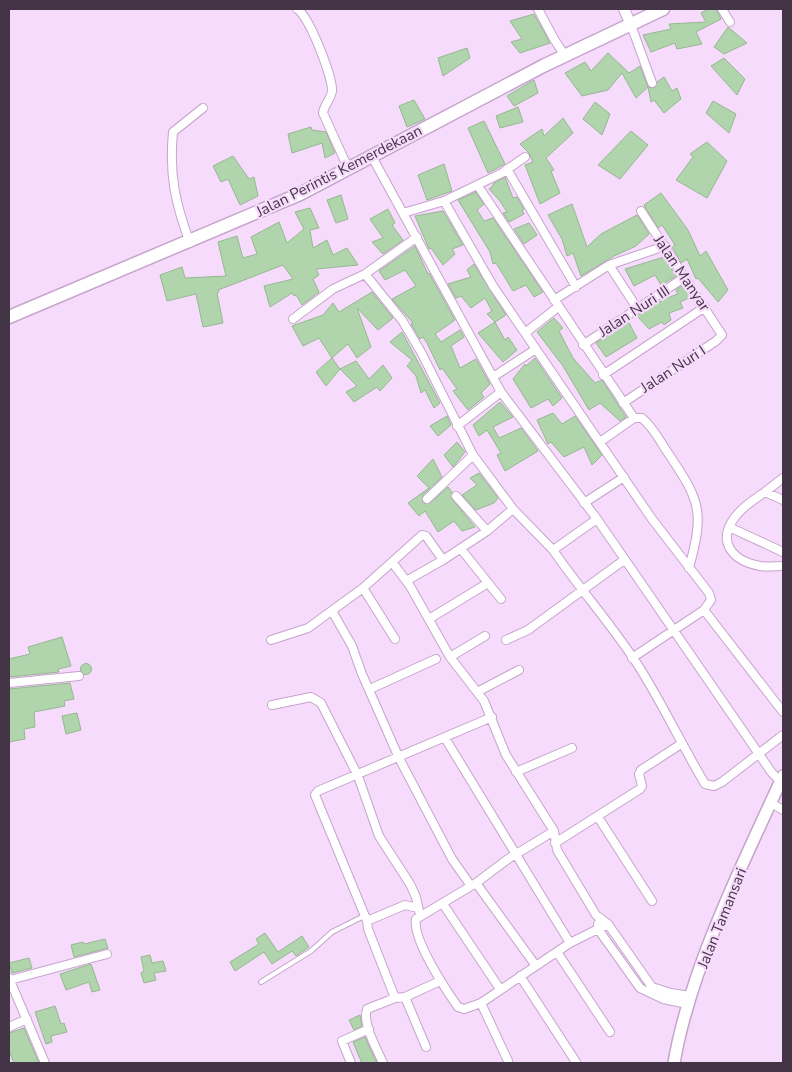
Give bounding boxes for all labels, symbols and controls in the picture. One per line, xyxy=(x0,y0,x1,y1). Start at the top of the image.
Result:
street label: Jalan Perintis Kemerdekaan xyxy=(252,120,425,222)
street label: Jalan Manyar xyxy=(649,230,715,315)
street label: Jalan Nuri III xyxy=(594,280,674,342)
street label: Jalan Nuri I xyxy=(636,341,709,398)
street label: Jalan Tamansari xyxy=(692,865,751,972)

